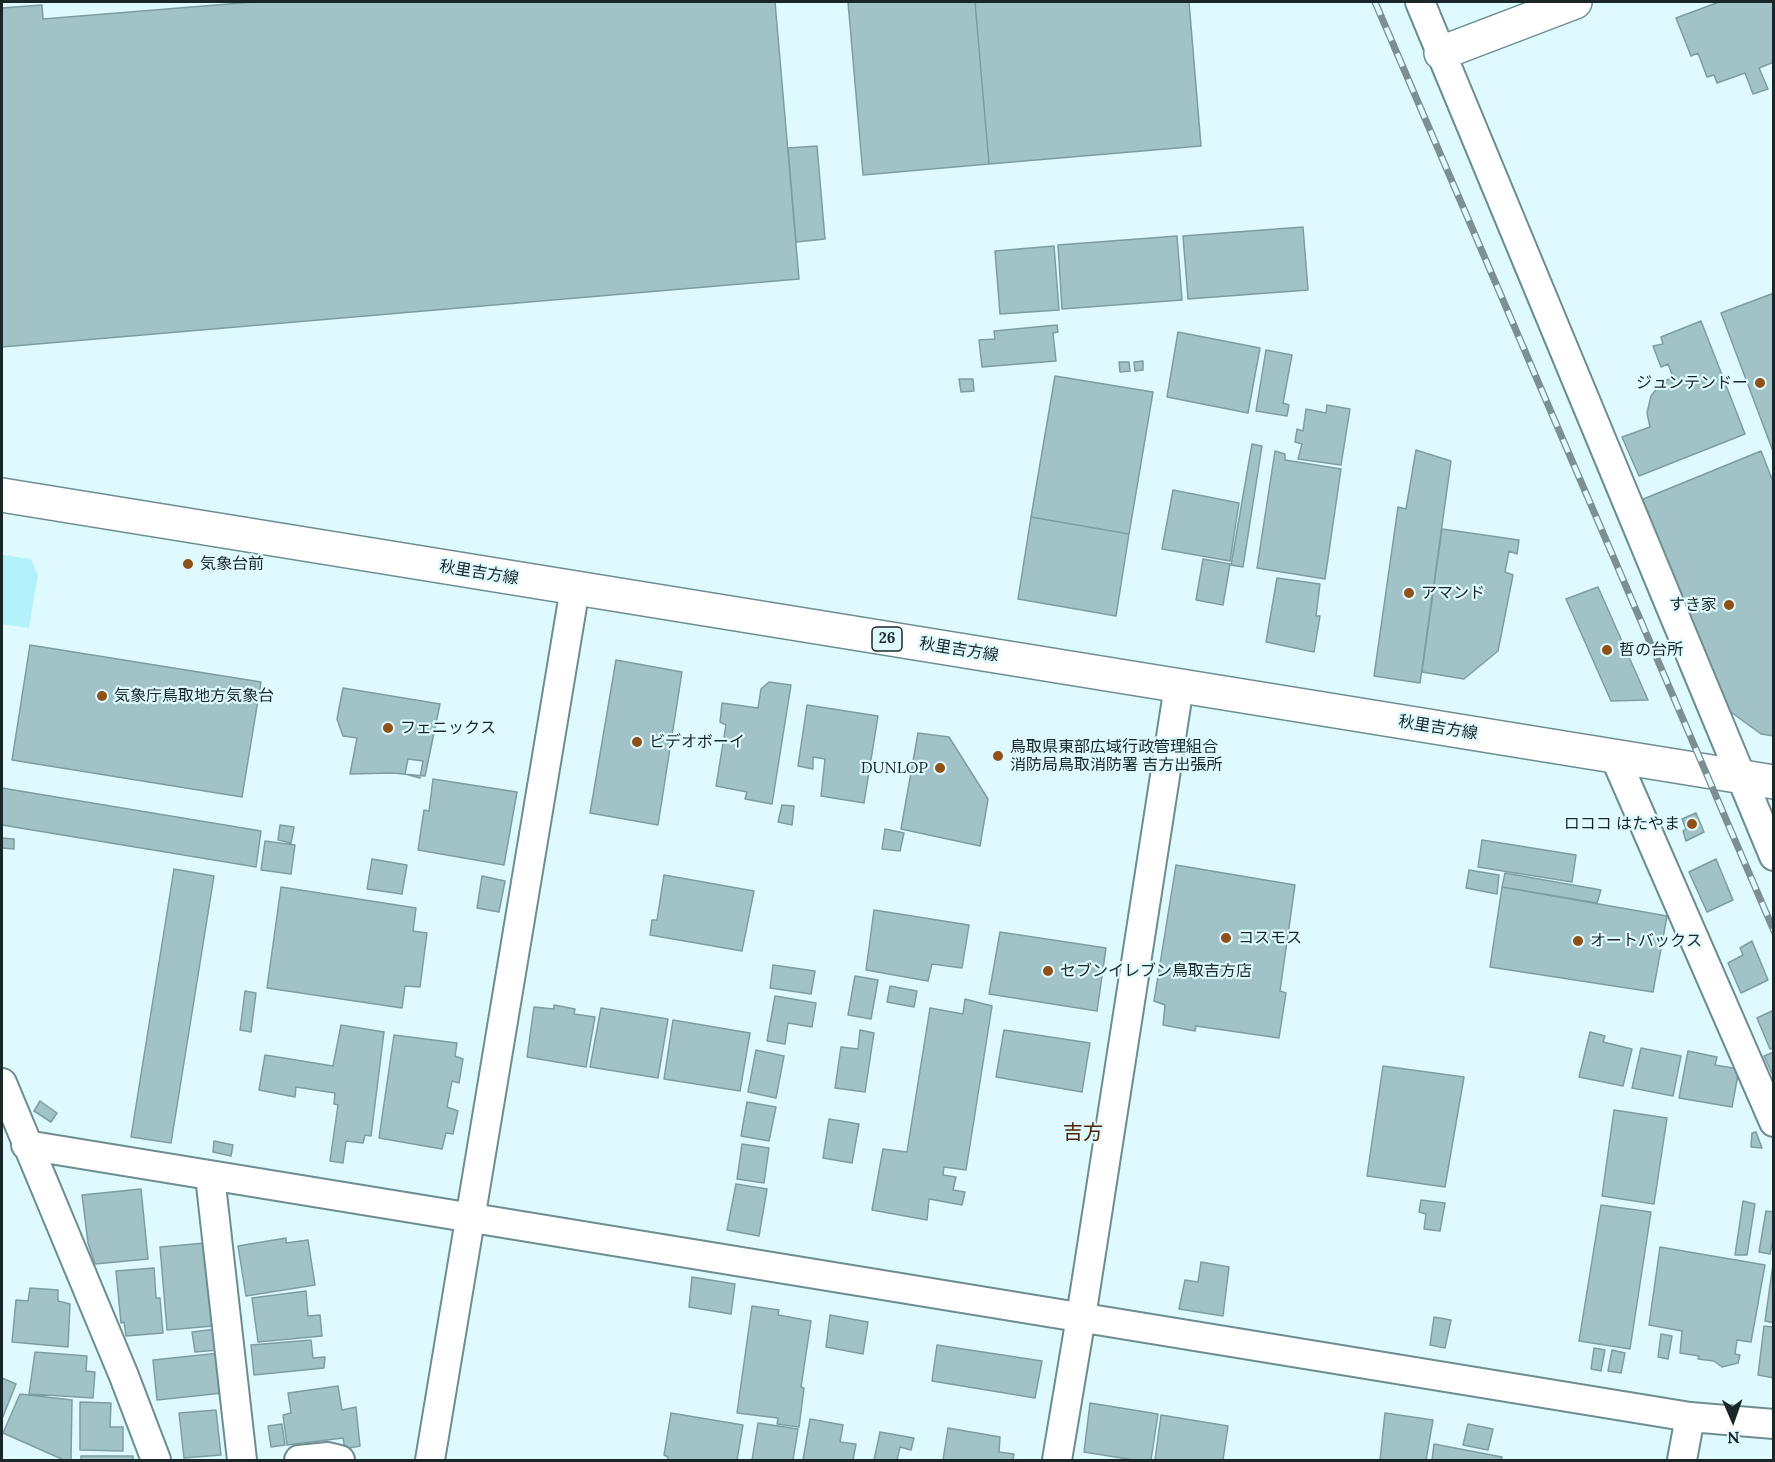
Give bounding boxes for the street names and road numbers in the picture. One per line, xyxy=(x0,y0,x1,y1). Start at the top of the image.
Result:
street label: 秋里吉方線 xyxy=(438,557,520,589)
road number: 26 xyxy=(872,627,902,651)
street label: 秋里吉方線 xyxy=(918,634,1000,666)
street label: 秋里吉方線 xyxy=(1397,712,1479,744)

